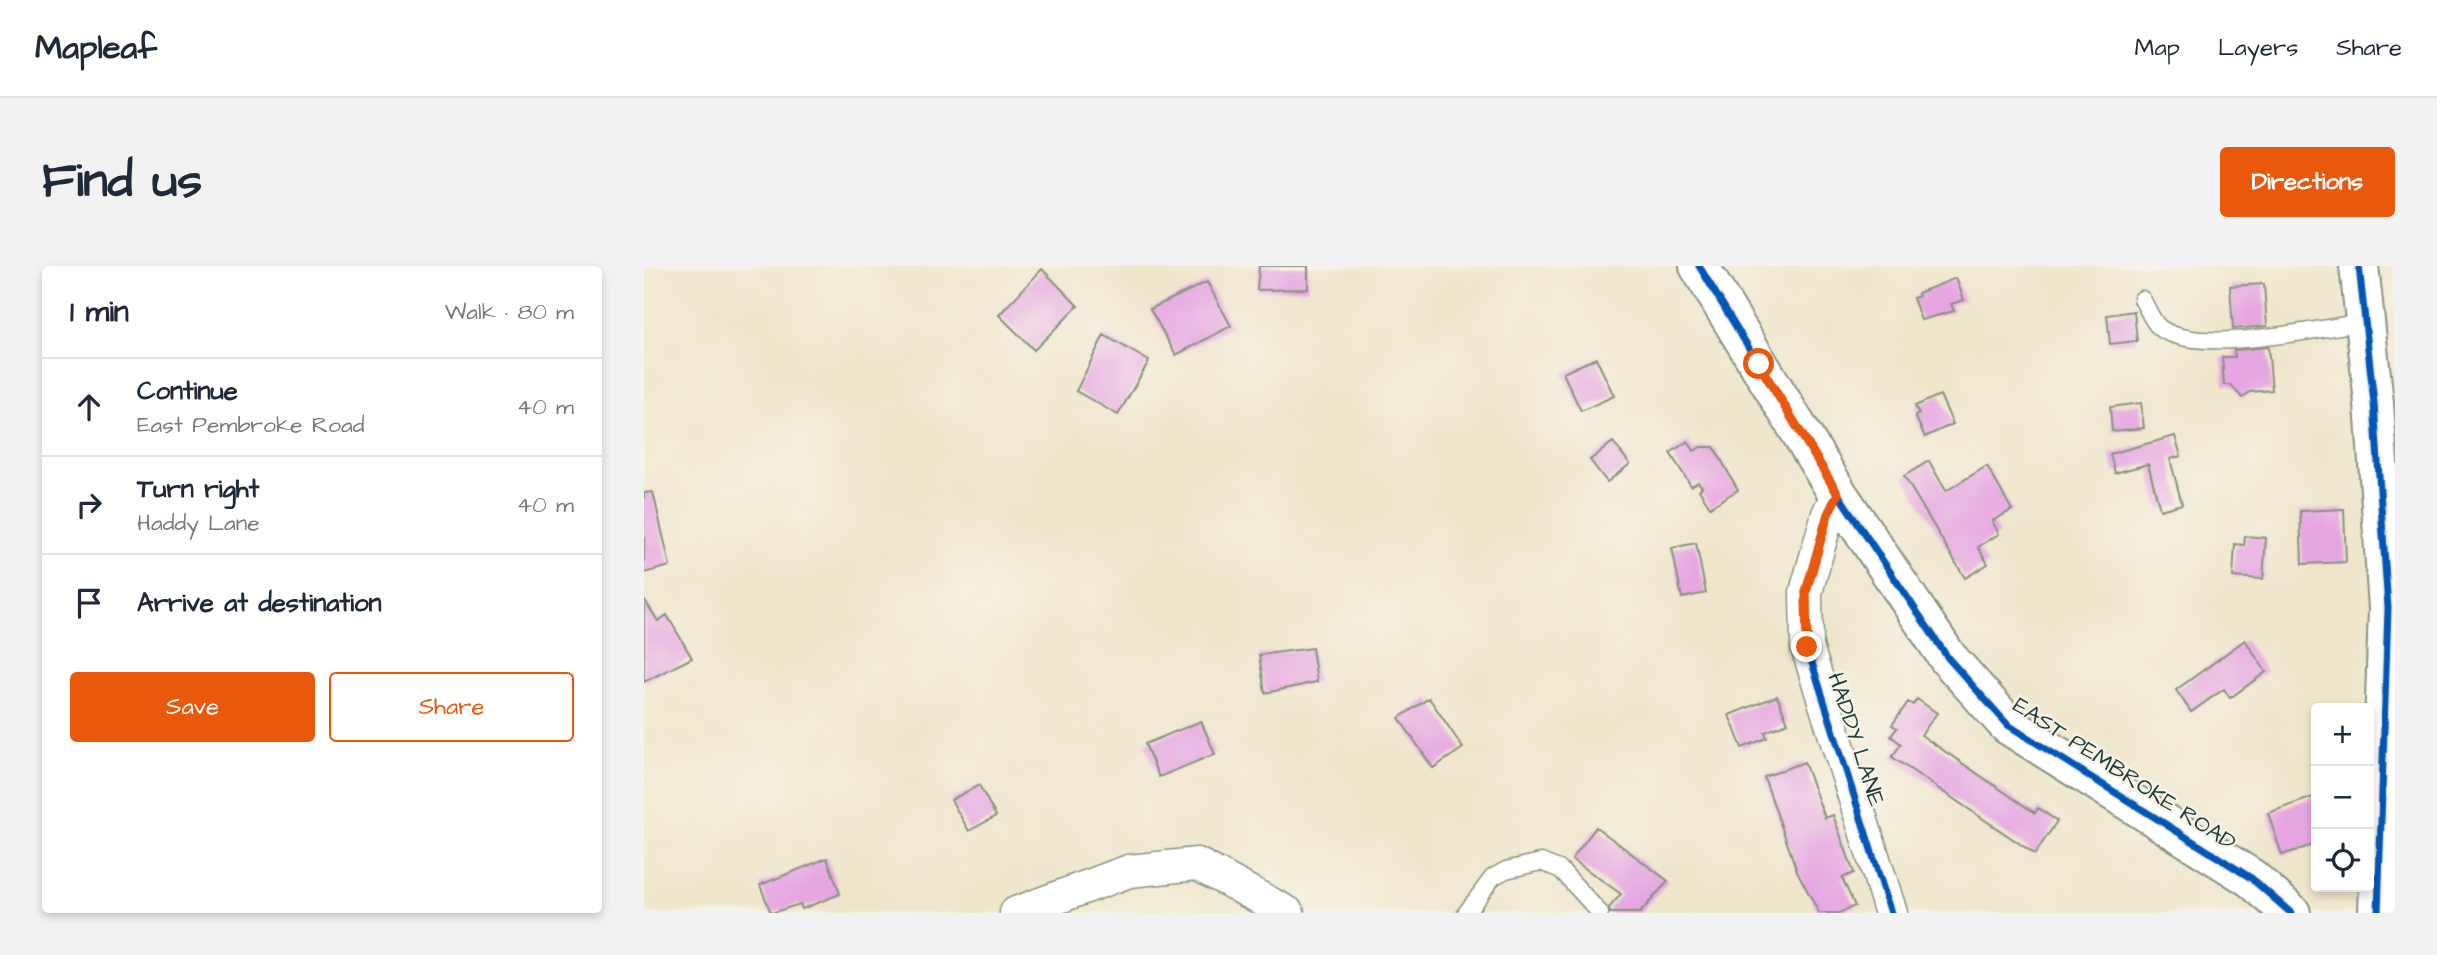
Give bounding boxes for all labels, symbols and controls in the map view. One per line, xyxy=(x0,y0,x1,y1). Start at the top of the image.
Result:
text: Mapleaf xyxy=(35,25,157,71)
text: Map xyxy=(2135,31,2180,65)
text: Layers xyxy=(2218,31,2298,65)
text: Share xyxy=(2336,31,2402,65)
button: Directions xyxy=(2220,147,2395,217)
text: Find us xyxy=(42,148,202,216)
text: 1 min xyxy=(70,291,129,333)
text: Walk · 80 m xyxy=(445,296,574,328)
route start xyxy=(1743,348,1774,379)
text: Continue xyxy=(137,373,238,409)
icon: ahead xyxy=(70,388,108,426)
text: 40 m xyxy=(517,391,574,423)
text: East Pembroke Road xyxy=(137,409,365,441)
text: Turn right xyxy=(137,471,259,507)
icon: right xyxy=(70,486,108,524)
text: 40 m xyxy=(517,489,574,521)
text: Haddy Lane xyxy=(137,507,260,539)
icon: arrive xyxy=(70,584,108,622)
text: Arrive at destination xyxy=(137,585,382,621)
route end xyxy=(1791,631,1822,662)
street label: HADDY LANE xyxy=(1819,668,1893,811)
button: Save xyxy=(70,672,315,742)
button: Share xyxy=(329,672,574,742)
street label: EAST PEMBROKE ROAD xyxy=(2007,690,2242,858)
map controls xyxy=(2311,703,2374,892)
button: + xyxy=(2311,703,2374,766)
button: − xyxy=(2311,766,2374,829)
button: locate xyxy=(2311,829,2374,892)

